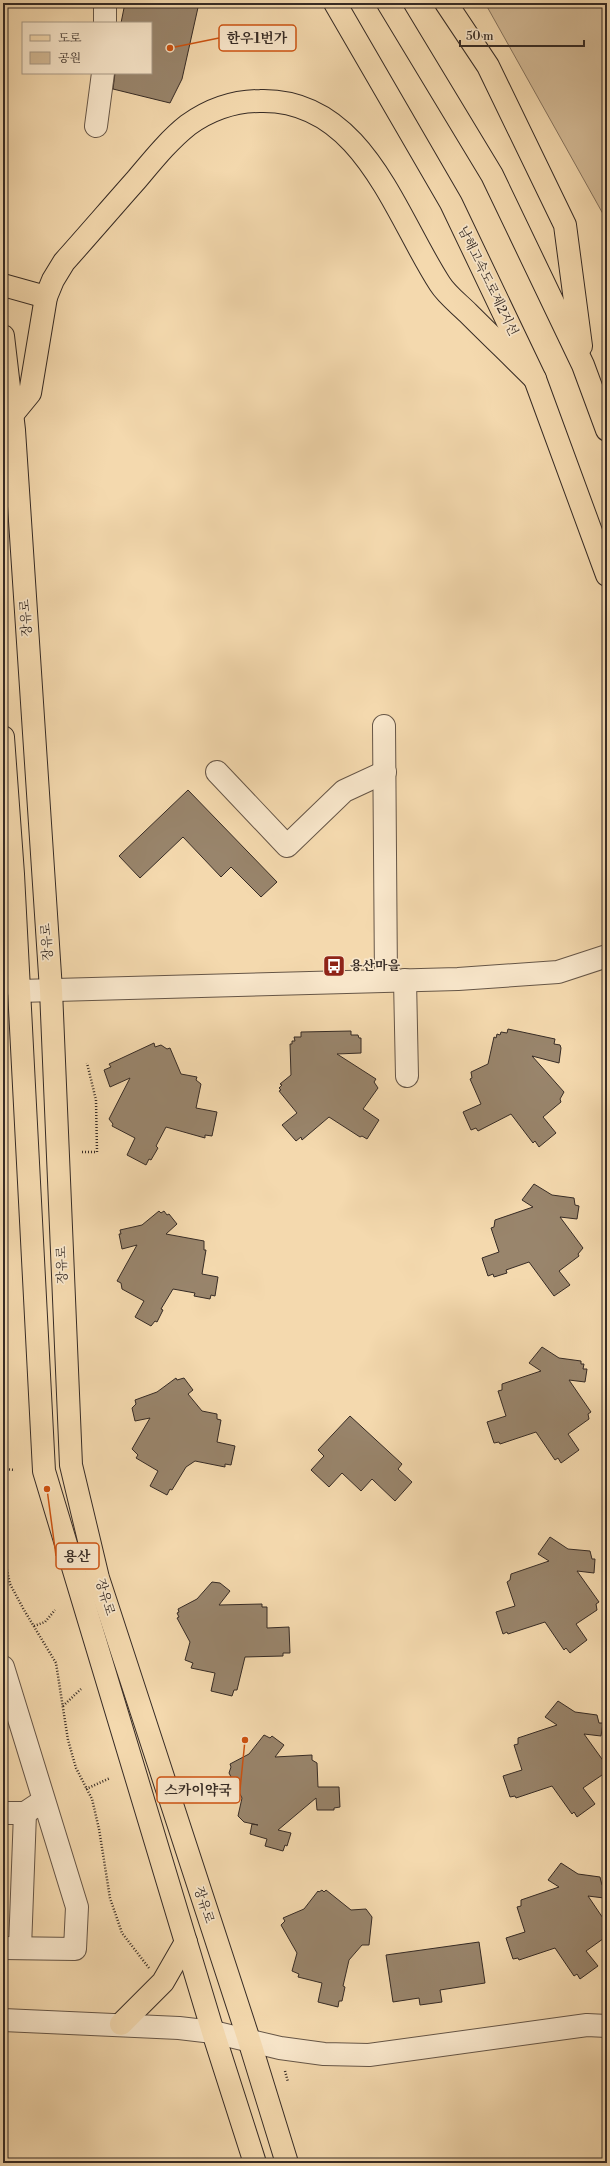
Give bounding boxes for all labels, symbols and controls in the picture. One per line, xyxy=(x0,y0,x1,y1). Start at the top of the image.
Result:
legend xyxy=(22,22,152,74)
scale bar xyxy=(460,22,584,48)
callout: 한우1번가 xyxy=(219,25,296,51)
text: 50 m xyxy=(466,29,494,44)
text: 한우1번가 xyxy=(227,30,288,48)
text: 도로 xyxy=(58,31,82,46)
text: 공원 xyxy=(58,51,81,66)
street label: 남해고속도로제2지선 xyxy=(454,223,522,339)
street label: 장유로 xyxy=(17,598,35,637)
street label: 장유로 xyxy=(38,922,56,961)
bus stop icon: 용산마을 xyxy=(321,953,347,979)
place label: 용산마을 xyxy=(350,958,401,974)
street label: 장유로 xyxy=(53,1245,71,1284)
callout: 용산 xyxy=(56,1543,99,1569)
text: 용산 xyxy=(63,1548,91,1566)
street label: 장유로 xyxy=(92,1577,118,1618)
callout: 스카이약국 xyxy=(157,1777,240,1803)
text: 스카이약국 xyxy=(164,1782,232,1800)
street label: 장유로 xyxy=(191,1885,218,1926)

